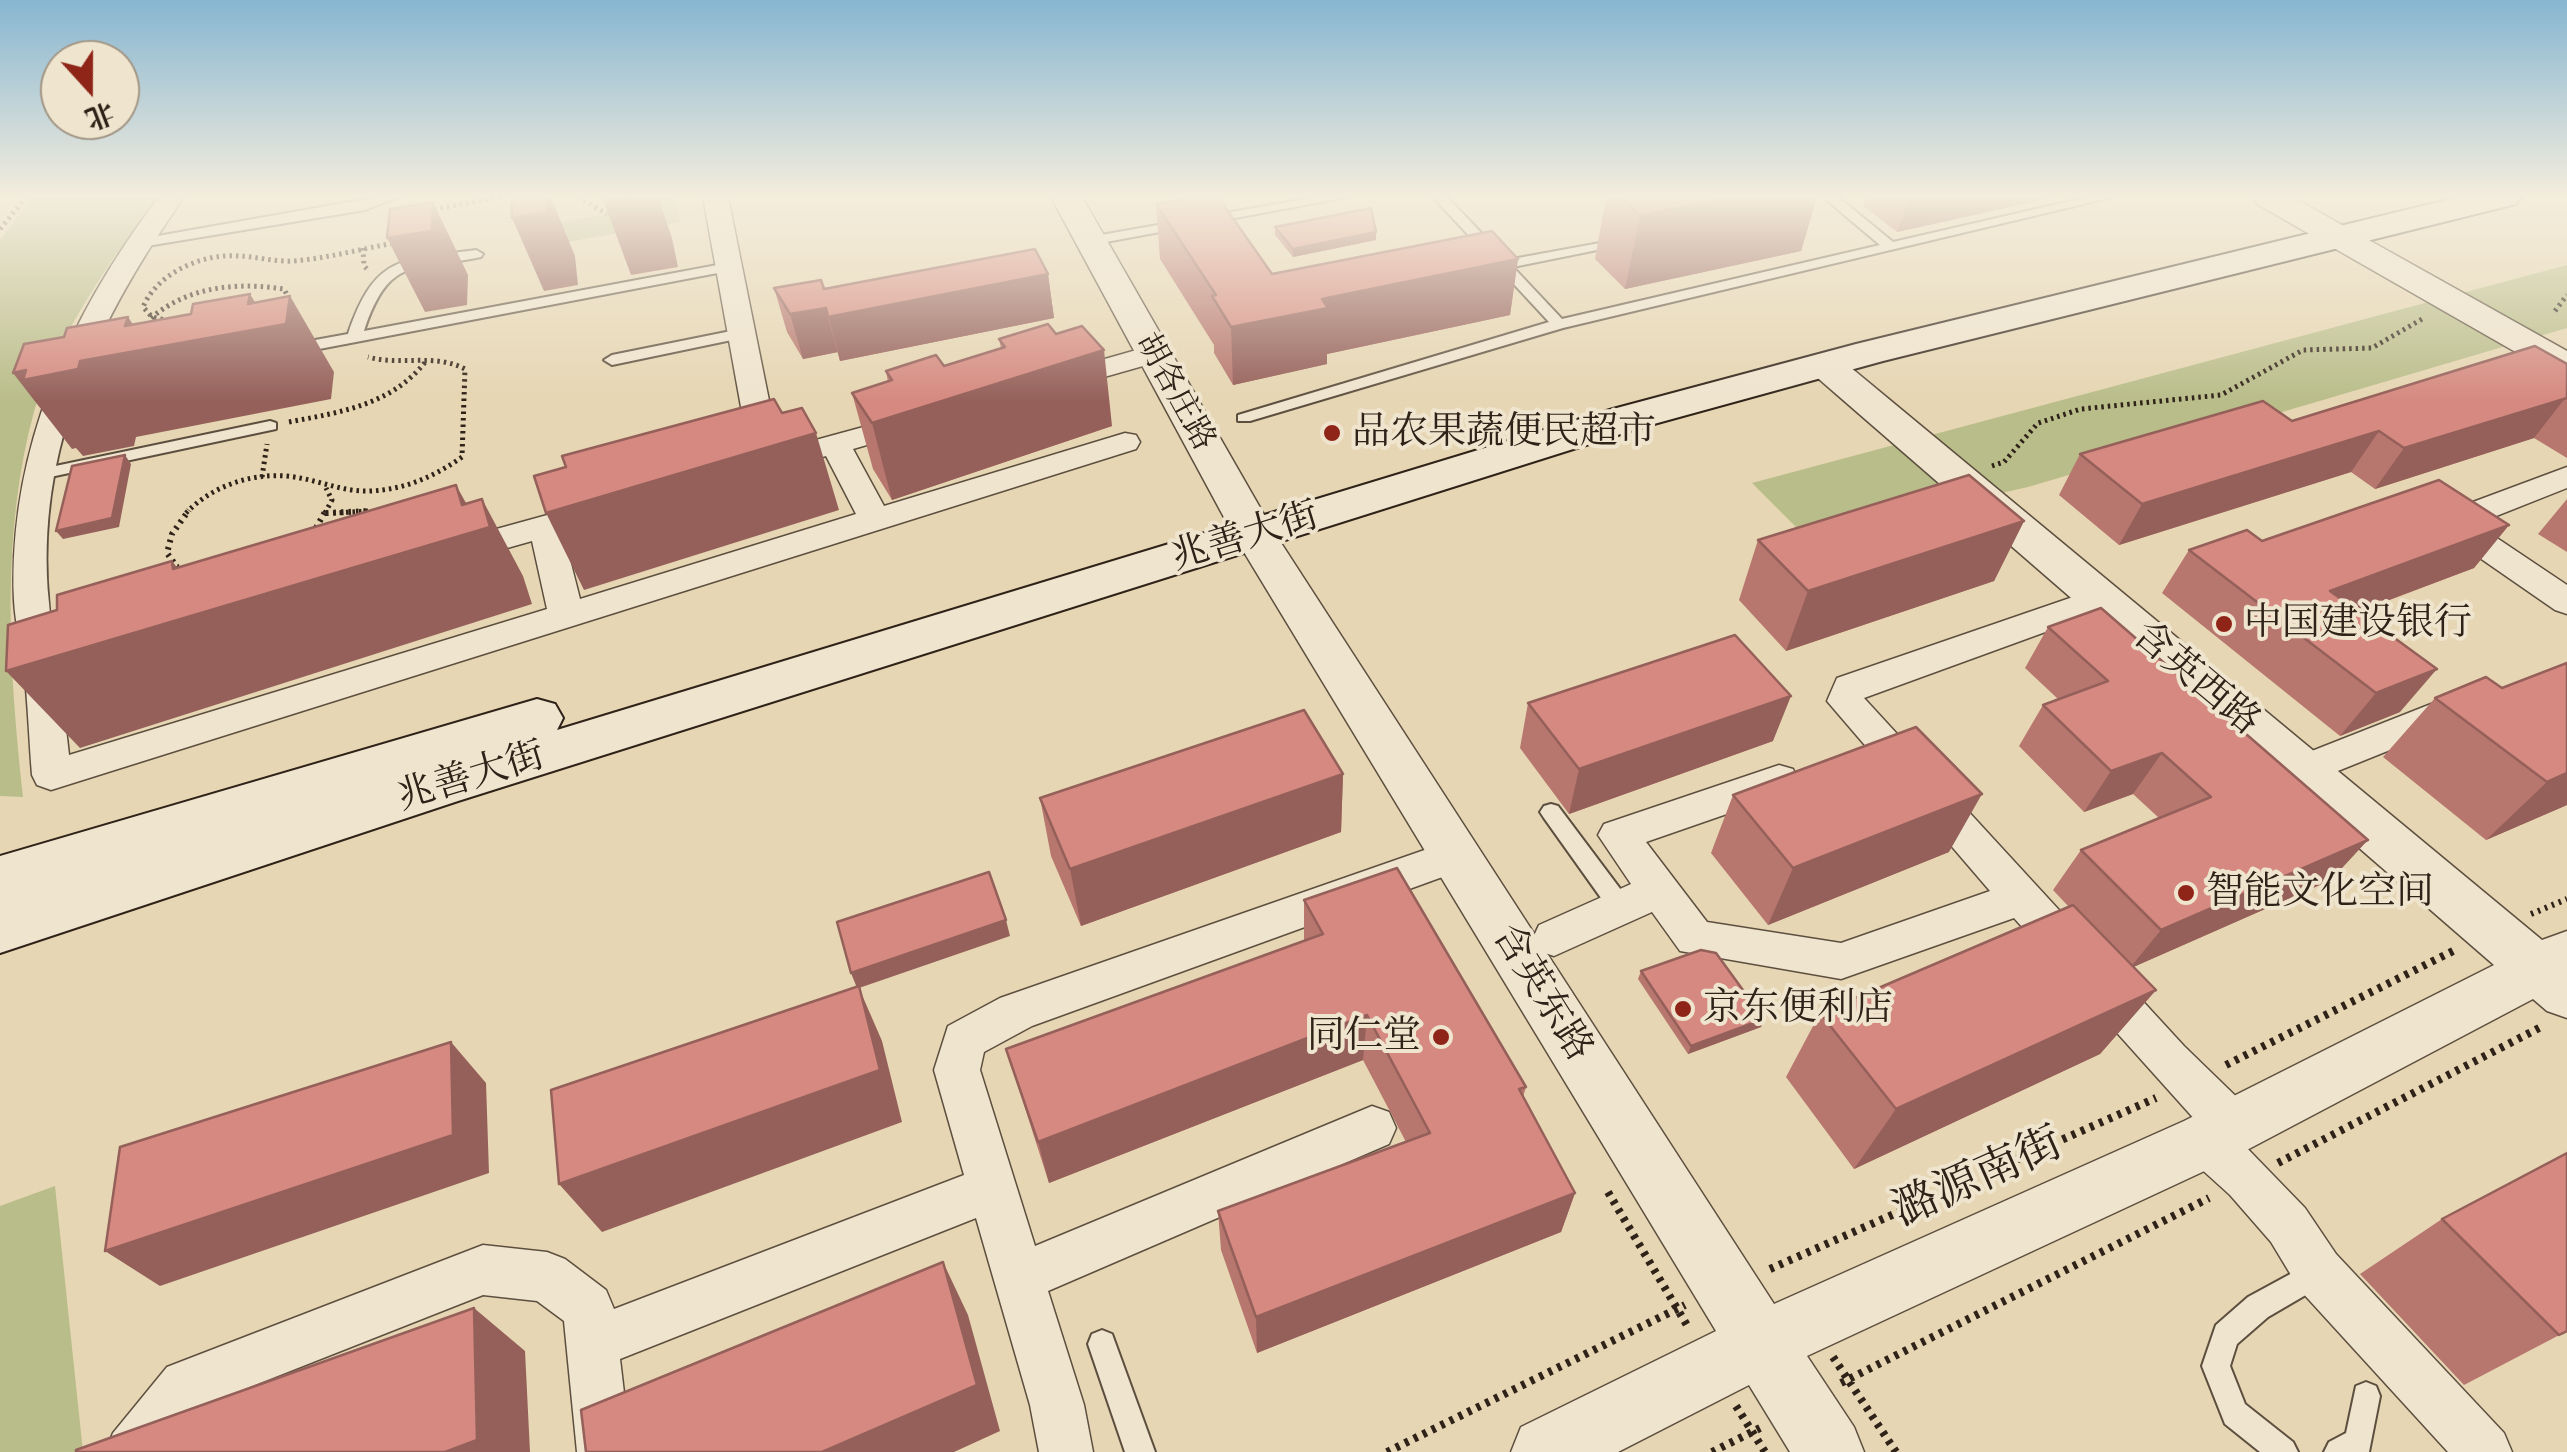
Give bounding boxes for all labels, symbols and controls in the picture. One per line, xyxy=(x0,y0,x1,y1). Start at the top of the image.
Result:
north arrow xyxy=(40,40,140,140)
text: 北 xyxy=(81,94,120,138)
street label: 胡各庄路 xyxy=(1127,327,1223,457)
place label: 品农果蔬便民超市 xyxy=(1352,410,1656,456)
marker: 品农果蔬便民超市 xyxy=(1321,422,1343,444)
street label: 兆善大街 xyxy=(1166,493,1324,581)
place label: 中国建设银行 xyxy=(2244,601,2472,647)
street label: 含英西路 xyxy=(2123,613,2269,745)
marker: 中国建设银行 xyxy=(2213,613,2235,635)
street label: 兆善大街 xyxy=(392,733,550,821)
place label: 智能文化空间 xyxy=(2206,870,2434,916)
marker: 智能文化空间 xyxy=(2175,882,2197,904)
street label: 含英东路 xyxy=(1482,916,1602,1070)
place label: 京东便利店 xyxy=(1703,986,1893,1032)
marker: 京东便利店 xyxy=(1672,998,1694,1020)
place label: 同仁堂 xyxy=(1307,1014,1421,1060)
marker: 同仁堂 xyxy=(1430,1026,1452,1048)
street label: 潞源南街 xyxy=(1885,1117,2071,1239)

